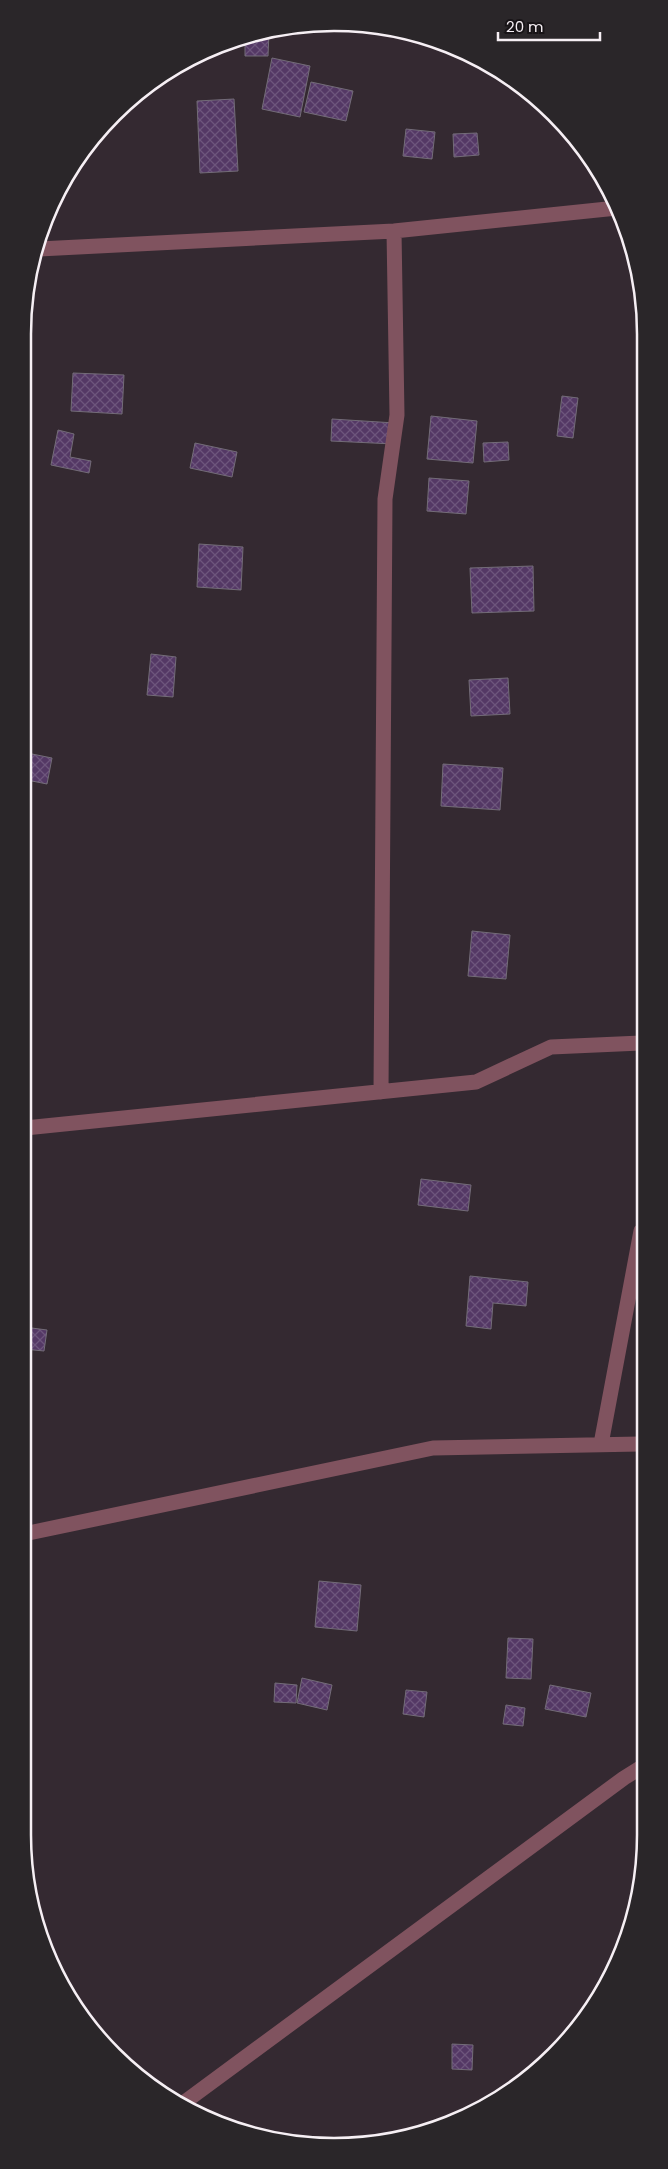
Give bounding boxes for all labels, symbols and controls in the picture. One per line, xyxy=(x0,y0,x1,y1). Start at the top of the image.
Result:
scale bar xyxy=(498,10,600,42)
text: 20 m xyxy=(506,16,544,37)

